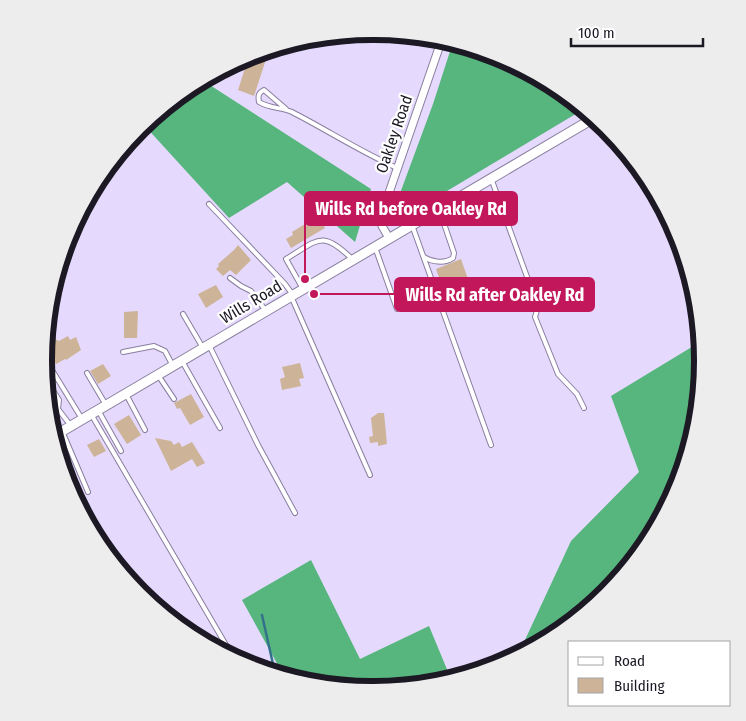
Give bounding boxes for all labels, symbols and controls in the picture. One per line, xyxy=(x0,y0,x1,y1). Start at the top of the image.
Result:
scale bar xyxy=(571,15,704,47)
text: 100 m xyxy=(578,24,615,42)
street label: Oakley Road xyxy=(372,93,416,175)
callout: Wills Rd before Oakley Rd xyxy=(305,192,517,225)
text: Wills Rd before Oakley Rd xyxy=(315,198,507,220)
street label: Wills Road xyxy=(217,276,285,328)
callout: Wills Rd after Oakley Rd xyxy=(395,278,594,311)
text: Wills Rd after Oakley Rd xyxy=(406,284,584,306)
legend xyxy=(568,641,731,706)
text: Road xyxy=(614,652,645,670)
text: Building xyxy=(614,677,665,695)

